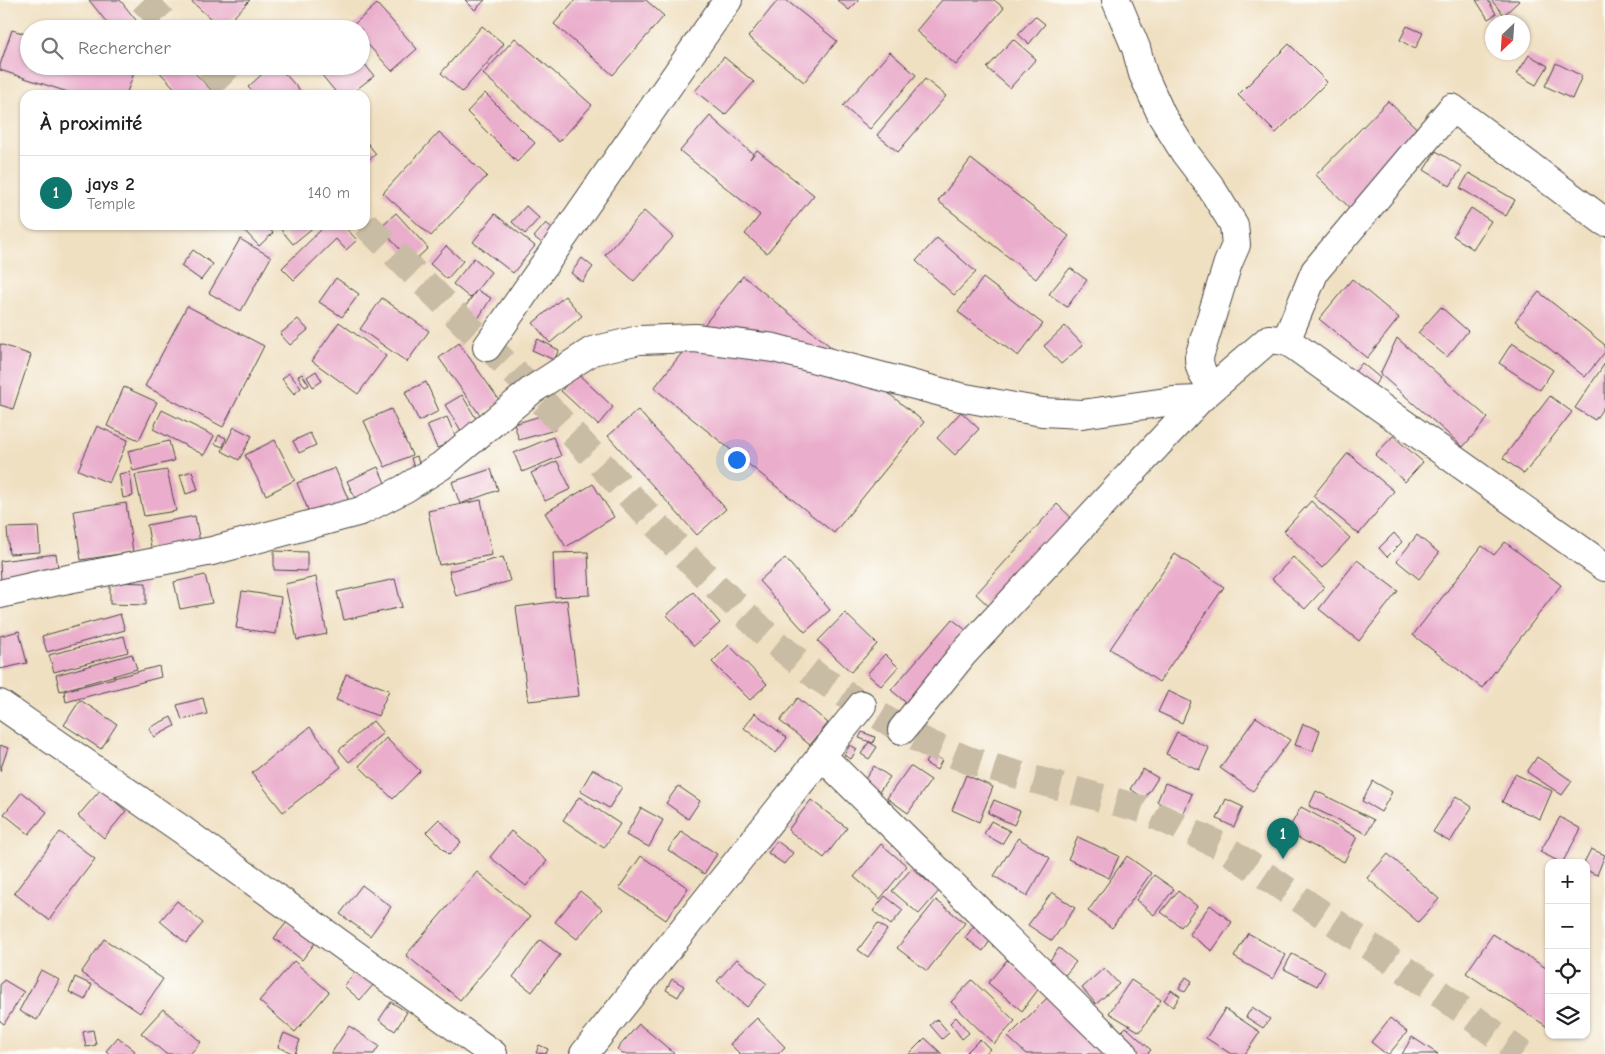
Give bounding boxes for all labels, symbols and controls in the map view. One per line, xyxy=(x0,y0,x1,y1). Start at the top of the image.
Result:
north arrow xyxy=(1485,15,1530,60)
search box xyxy=(20,20,370,75)
icon: search xyxy=(38,34,66,62)
text: Rechercher xyxy=(78,37,171,59)
text: À proximité xyxy=(40,111,142,135)
text: jays 2 xyxy=(87,173,135,195)
text: 1 xyxy=(53,184,59,202)
text: 140 m xyxy=(308,184,350,202)
text: Temple xyxy=(87,195,135,213)
your location xyxy=(724,447,750,473)
pin: 1 xyxy=(1267,818,1299,859)
map controls xyxy=(1545,859,1590,1039)
button: + xyxy=(1545,859,1590,904)
button: − xyxy=(1545,904,1590,949)
button: locate xyxy=(1545,949,1590,994)
button: layers xyxy=(1545,994,1590,1039)

